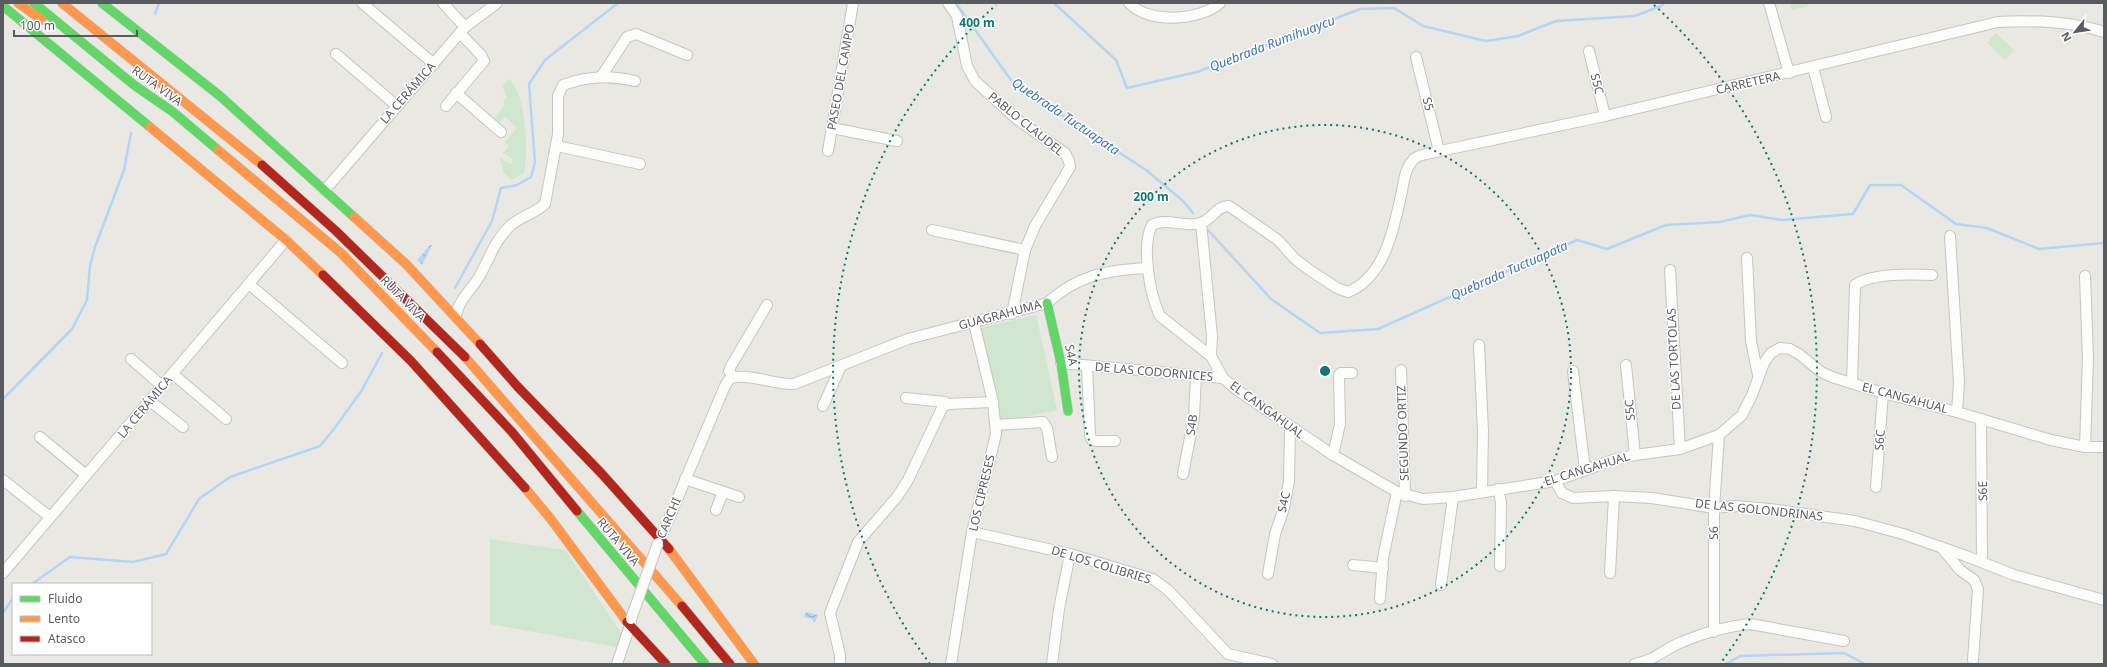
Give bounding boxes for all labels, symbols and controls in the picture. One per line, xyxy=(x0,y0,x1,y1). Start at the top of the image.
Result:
water label: Quebrada Rumihuaycu xyxy=(1207,11,1338,75)
scale bar xyxy=(14,12,137,38)
north arrow xyxy=(2055,12,2095,52)
text: 400 m xyxy=(959,14,995,31)
text: 100 m xyxy=(20,17,55,34)
street label: PASEO DEL CAMPO xyxy=(823,22,858,131)
text: N xyxy=(2057,30,2075,45)
street label: LA CERÁMICA xyxy=(376,58,439,127)
street label: RUTA VIVA xyxy=(129,62,186,110)
street label: CARRETERA xyxy=(1714,67,1782,98)
street label: S5C xyxy=(1587,72,1608,97)
water label: Quebrada Tuctuapata xyxy=(1008,73,1124,159)
street label: PABLO CLAUDEL xyxy=(985,88,1068,159)
street label: S5 xyxy=(1419,95,1438,113)
text: 200 m xyxy=(1133,188,1169,205)
water label: Quebrada Tuctuapata xyxy=(1448,236,1571,304)
street label: RUTA VIVA xyxy=(377,272,430,326)
street label: GUAGRAHUMA xyxy=(957,295,1043,334)
street label: DE LAS TORTOLAS xyxy=(1662,307,1685,410)
street label: S4A xyxy=(1061,343,1082,367)
street label: DE LAS CODORNICES xyxy=(1094,358,1214,385)
centre of rings xyxy=(1318,364,1332,378)
street label: LA CERÁMICA xyxy=(113,372,176,442)
street label: EL CANGAHUAL xyxy=(1227,377,1308,442)
street label: EL CANGAHUAL xyxy=(1860,378,1950,417)
street label: SEGUNDO ORTIZ xyxy=(1392,385,1413,481)
street label: S5C xyxy=(1620,398,1639,421)
street label: S4B xyxy=(1182,413,1201,437)
street label: S6C xyxy=(1870,428,1889,451)
street label: EL CANGAHUAL xyxy=(1542,447,1632,490)
street label: LOS CIPRESES xyxy=(964,453,999,533)
street label: S6E xyxy=(1974,481,1991,501)
street label: S4C xyxy=(1273,489,1294,514)
street label: DE LAS GOLONDRINAS xyxy=(1694,494,1824,525)
street label: CARCHI xyxy=(652,495,685,541)
street label: RUTA VIVA xyxy=(593,514,644,570)
street label: S6 xyxy=(1705,526,1722,540)
street label: DE LOS COLIBRIES xyxy=(1049,541,1153,588)
legend xyxy=(12,583,152,655)
text: Fluido xyxy=(48,590,82,607)
text: Lento xyxy=(48,610,80,627)
text: Atasco xyxy=(48,630,86,647)

